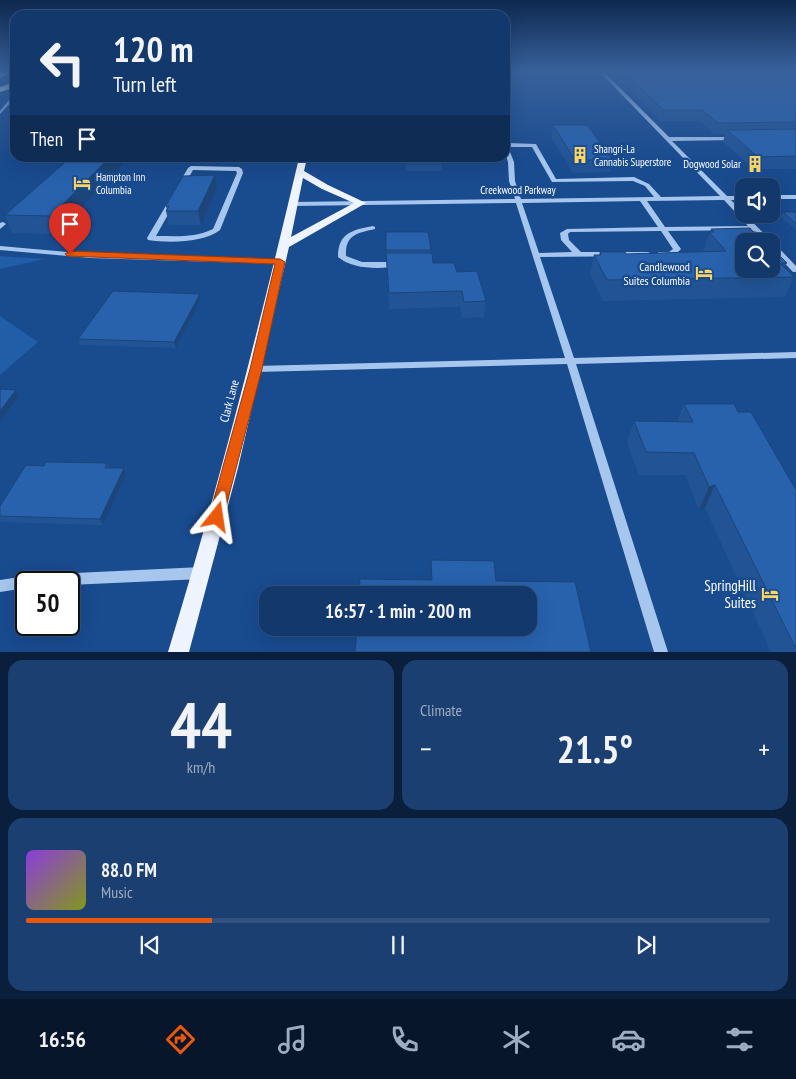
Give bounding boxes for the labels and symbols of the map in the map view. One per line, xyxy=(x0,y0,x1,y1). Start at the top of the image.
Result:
place label: Shangri-La Cannabis Superstore xyxy=(594,142,672,169)
building icon: Shangri-La Cannabis Superstore xyxy=(570,145,590,165)
building icon: Dogwood Solar xyxy=(745,154,765,174)
place label: Dogwood Solar xyxy=(683,157,741,171)
place label: Hampton Inn Columbia xyxy=(96,170,145,197)
hotel icon: Hampton Inn Columbia xyxy=(72,173,92,193)
street label: Creekwood Parkway xyxy=(480,183,557,197)
pin xyxy=(49,203,91,254)
place label: Candlewood Suites Columbia xyxy=(624,259,690,288)
hotel icon: Candlewood Suites Columbia xyxy=(694,263,714,283)
street label: Clark Lane xyxy=(216,378,242,424)
position arrow xyxy=(190,490,242,542)
speed limit sign: 50 xyxy=(15,571,80,636)
place label: SpringHill Suites xyxy=(704,576,756,612)
hotel icon: SpringHill Suites xyxy=(760,584,780,604)

